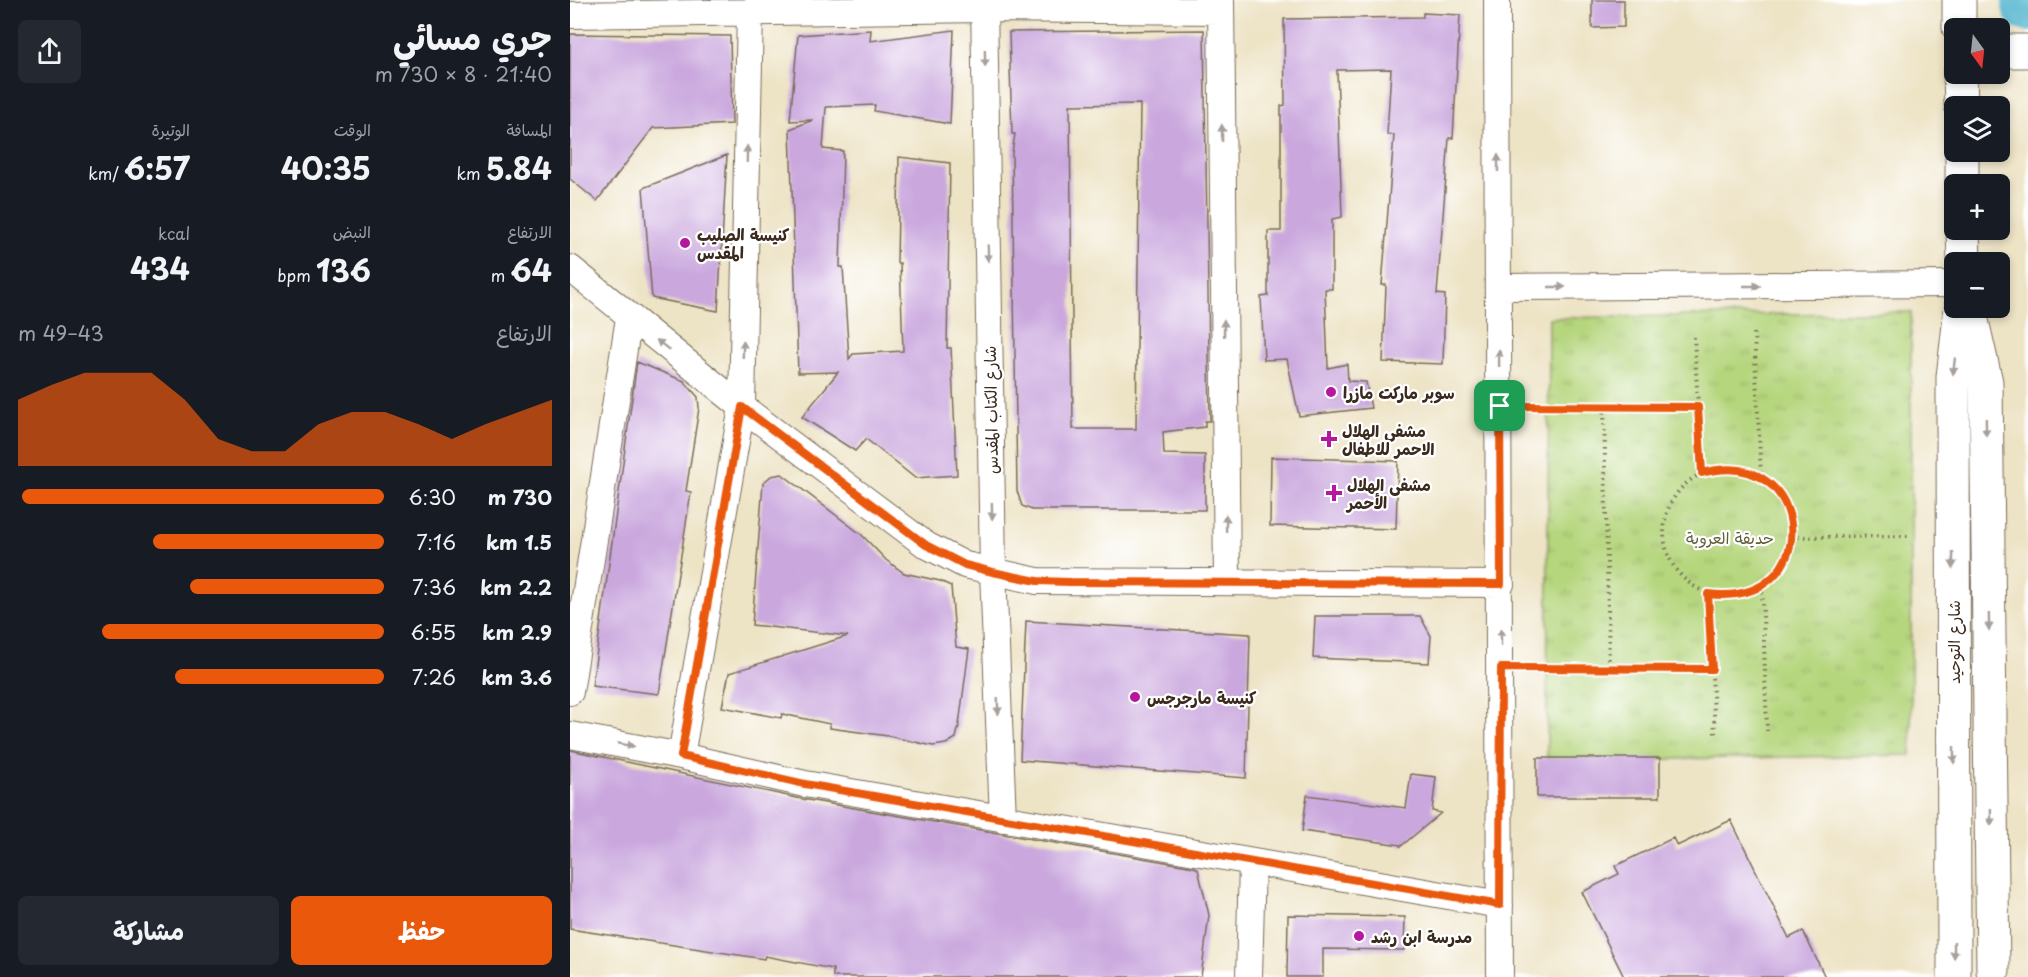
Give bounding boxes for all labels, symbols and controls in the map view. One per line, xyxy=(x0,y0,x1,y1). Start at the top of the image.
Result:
text: جري مسائي xyxy=(393,11,552,61)
north arrow xyxy=(1944,18,2010,84)
map controls xyxy=(1944,18,2010,318)
button: share xyxy=(18,20,81,83)
one-way arrow xyxy=(980,49,990,68)
text: 21:40 · 8 × 730 m xyxy=(375,59,552,89)
button: layers xyxy=(1944,96,2010,162)
text: الوتيرة xyxy=(151,117,190,141)
text: الوقت xyxy=(334,117,371,141)
text: المسافة xyxy=(506,117,552,141)
one-way arrow xyxy=(1217,123,1227,142)
one-way arrow xyxy=(742,144,752,163)
text: 6:57 xyxy=(124,145,190,190)
text: 40:35 xyxy=(281,145,371,190)
text: 5.84 xyxy=(486,145,552,190)
one-way arrow xyxy=(1493,153,1503,172)
text: /km xyxy=(88,161,124,185)
text: km xyxy=(456,161,486,185)
button: + xyxy=(1944,174,2010,240)
text: النبض xyxy=(333,219,371,243)
text: الارتفاع xyxy=(507,219,552,243)
text: kcal xyxy=(158,221,190,245)
place label: كنيسة الصليب المقدس xyxy=(697,222,789,264)
marker: كنيسة الصليب المقدس xyxy=(678,236,692,250)
one-way arrow xyxy=(983,244,993,263)
text: 434 xyxy=(130,245,190,290)
text: 136 xyxy=(316,247,371,292)
text: 64 xyxy=(510,247,552,292)
button: − xyxy=(1944,252,2010,318)
text: bpm xyxy=(277,263,316,287)
text: m xyxy=(491,263,510,287)
one-way arrow xyxy=(1742,281,1761,291)
one-way arrow xyxy=(1547,282,1566,292)
text: 43–49 m xyxy=(18,318,104,348)
text: الارتفاع xyxy=(496,318,552,348)
one-way arrow xyxy=(1219,318,1229,337)
one-way arrow xyxy=(655,339,671,352)
one-way arrow xyxy=(738,339,748,358)
street label: شارع الكتاب المقدس xyxy=(977,346,1004,474)
one-way arrow xyxy=(1494,348,1504,367)
one-way arrow xyxy=(1949,356,1959,375)
place label: سوبر ماركت مازرا xyxy=(1343,380,1455,404)
pin xyxy=(1474,380,1525,431)
marker: سوبر ماركت مازرا xyxy=(1324,385,1338,399)
icon: arrive xyxy=(1483,389,1516,422)
place label: مشفى الهلال الاحمر للاطفال xyxy=(1342,418,1434,460)
one-way arrow xyxy=(1982,418,1991,437)
marker: مشفى الهلال الاحمر للاطفال xyxy=(1320,430,1338,448)
place label: مشفى الهلال الأحمر xyxy=(1345,472,1431,514)
text: 6:30 xyxy=(408,482,456,512)
text: 730 m xyxy=(488,482,552,512)
marker: مشفى الهلال الأحمر xyxy=(1325,484,1343,502)
one-way arrow xyxy=(987,502,997,521)
one-way arrow xyxy=(1221,513,1231,532)
park label: حديقة العروبة xyxy=(1686,525,1774,549)
text: 7:16 xyxy=(416,527,456,557)
text: 1.5 km xyxy=(486,527,552,557)
one-way arrow xyxy=(1948,551,1958,570)
text: 7:36 xyxy=(412,572,456,602)
text: 2.2 km xyxy=(480,572,552,602)
street label: شارع التوحيد xyxy=(1941,600,1966,684)
one-way arrow xyxy=(1984,613,1994,632)
text: 6:55 xyxy=(411,617,456,647)
text: 2.9 km xyxy=(482,617,552,647)
one-way arrow xyxy=(1496,627,1506,646)
text: 7:26 xyxy=(412,662,456,692)
text: 3.6 km xyxy=(481,662,552,692)
place label: كنيسة مارجرجس xyxy=(1147,685,1256,709)
marker: كنيسة مارجرجس xyxy=(1128,690,1142,704)
one-way arrow xyxy=(994,697,1003,716)
one-way arrow xyxy=(616,741,635,750)
one-way arrow xyxy=(1949,746,1959,765)
one-way arrow xyxy=(1986,808,1996,827)
button: مشاركة xyxy=(18,896,279,965)
button: حفظ xyxy=(291,896,552,965)
place label: مدرسة ابن رشد xyxy=(1371,924,1472,948)
marker: مدرسة ابن رشد xyxy=(1352,929,1366,943)
one-way arrow xyxy=(1949,941,1959,960)

